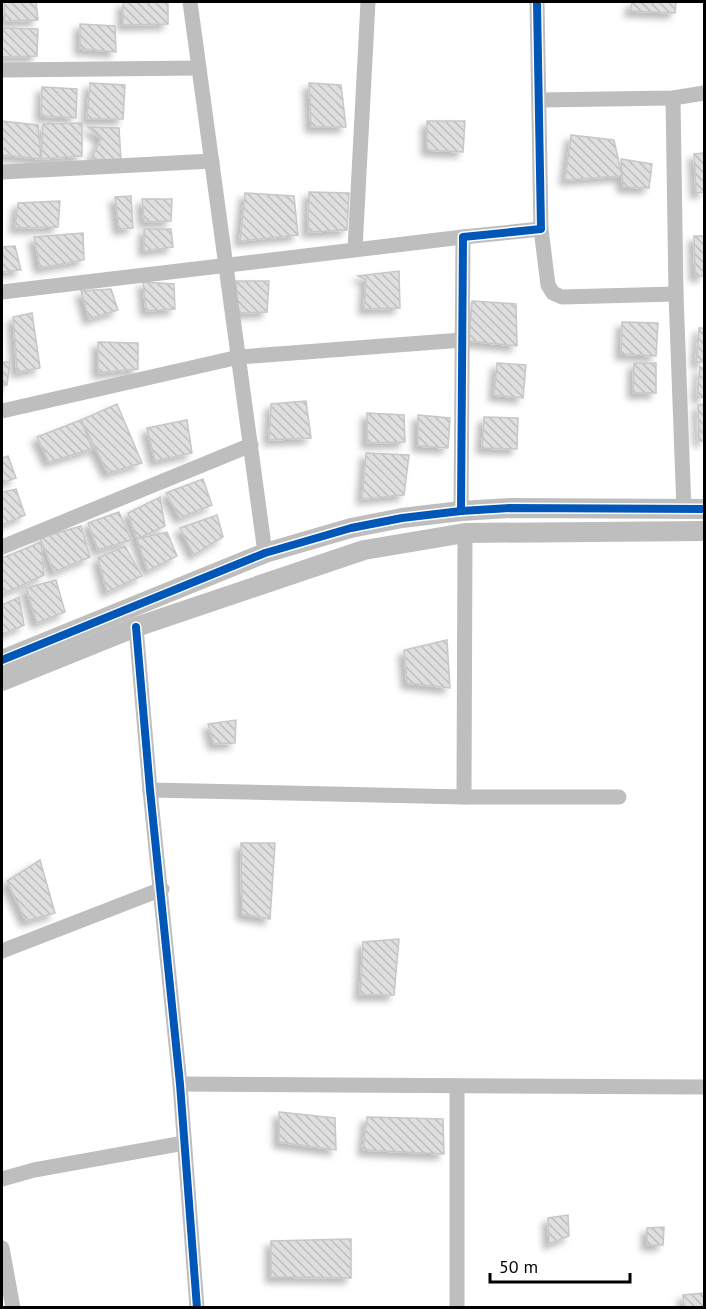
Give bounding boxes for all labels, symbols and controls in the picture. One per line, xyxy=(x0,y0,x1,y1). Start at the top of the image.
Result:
scale bar xyxy=(490,1246,630,1284)
text: 50 m xyxy=(499,1255,538,1278)

